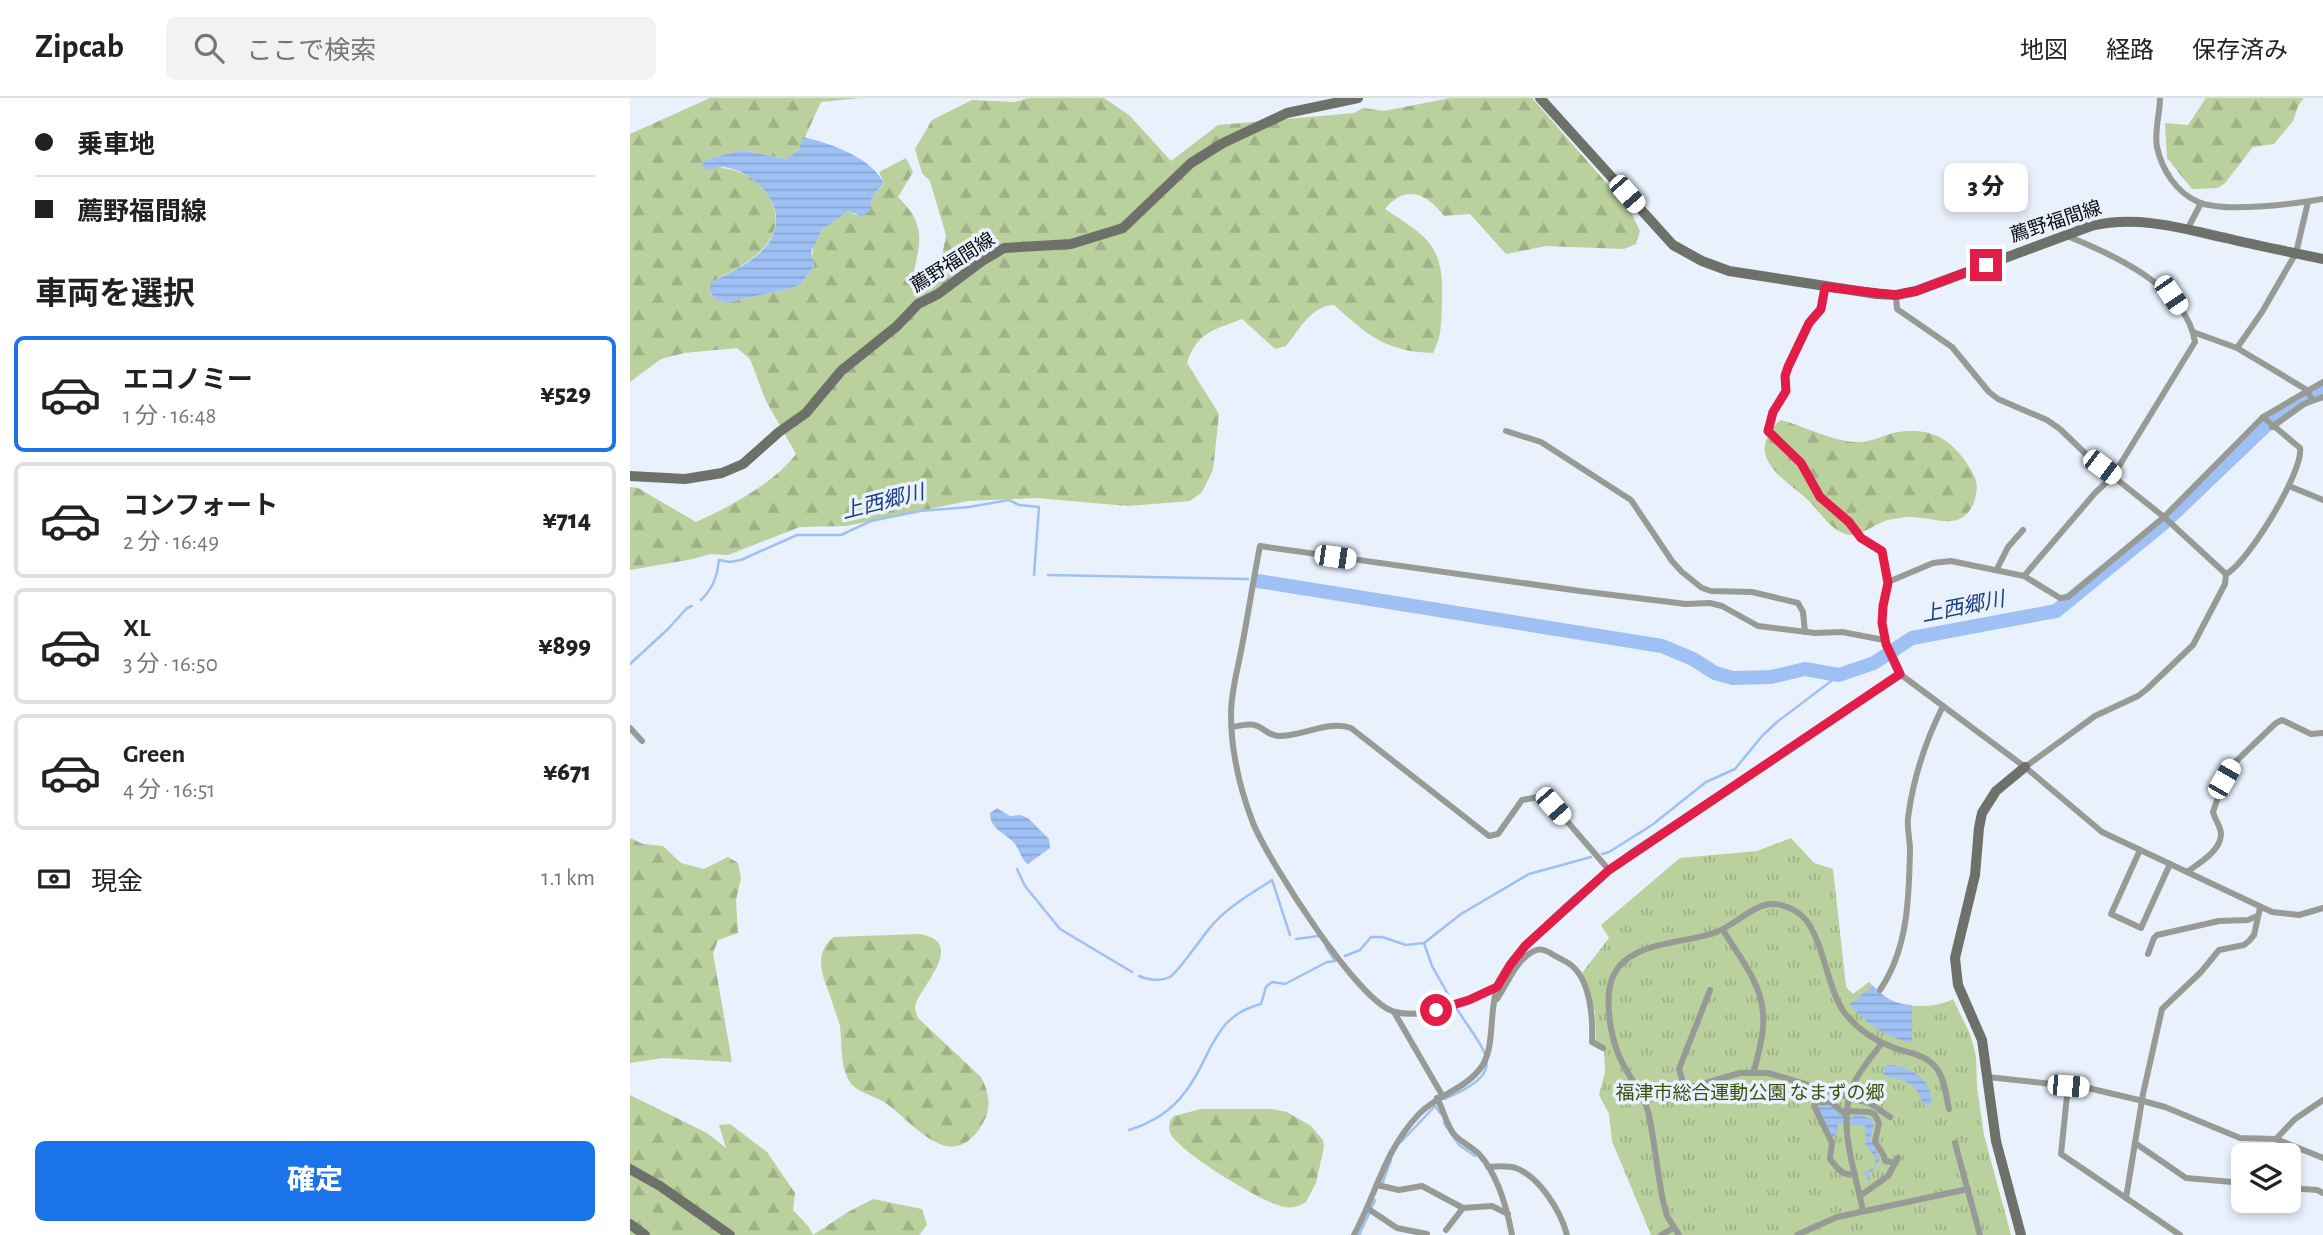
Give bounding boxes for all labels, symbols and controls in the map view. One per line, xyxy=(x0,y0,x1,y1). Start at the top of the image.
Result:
search box xyxy=(166,17,656,80)
icon: search xyxy=(190,29,228,67)
text: Zipcab xyxy=(35,31,124,64)
text: ここで検索 xyxy=(246,38,376,64)
text: 地図 xyxy=(2020,39,2068,63)
text: 経路 xyxy=(2106,39,2154,63)
text: 保存済み xyxy=(2192,39,2288,63)
text: 乗車地 xyxy=(77,132,155,158)
callout: 3 分 xyxy=(1944,164,2028,212)
car xyxy=(1606,171,1649,217)
text: 3 分 xyxy=(1968,176,2004,199)
street label: 薦野福間線 xyxy=(2007,196,2104,246)
text: 薦野福間線 xyxy=(77,199,207,225)
street label: 薦野福間線 xyxy=(907,228,998,296)
route end xyxy=(1970,249,2002,281)
car xyxy=(2151,272,2192,318)
text: 車両を選択 xyxy=(35,278,195,310)
icon: car xyxy=(39,363,102,426)
text: エコノミー xyxy=(123,367,253,393)
text: ¥529 xyxy=(540,381,591,407)
text: 1 分 · 16:48 xyxy=(123,405,217,428)
car xyxy=(2079,446,2126,488)
water label: 上西郷川 xyxy=(839,480,928,522)
icon: car xyxy=(39,489,102,552)
text: コンフォート xyxy=(123,493,278,519)
text: ¥714 xyxy=(542,507,591,533)
text: 2 分 · 16:49 xyxy=(123,531,219,554)
car xyxy=(1313,544,1358,570)
water label: 上西郷川 xyxy=(1920,587,2008,625)
icon: car xyxy=(39,615,102,678)
text: XL xyxy=(123,615,150,641)
text: ¥899 xyxy=(538,633,591,659)
text: 3 分 · 16:50 xyxy=(123,653,218,676)
icon: car xyxy=(39,741,102,804)
text: Green xyxy=(123,741,185,767)
car xyxy=(2205,756,2244,802)
text: ¥671 xyxy=(543,759,591,785)
text: 4 分 · 16:51 xyxy=(123,779,215,802)
car xyxy=(1532,783,1575,829)
icon: cash xyxy=(35,860,73,898)
text: 1.1 km xyxy=(541,867,595,890)
text: 現金 xyxy=(91,869,143,895)
route start xyxy=(1420,994,1452,1026)
car xyxy=(2047,1074,2090,1098)
park label: 福津市総合運動公園 なまずの郷 xyxy=(1615,1082,1885,1103)
button: 確定 xyxy=(35,1141,595,1221)
map controls xyxy=(2231,1143,2301,1213)
button: layers xyxy=(2231,1143,2301,1213)

